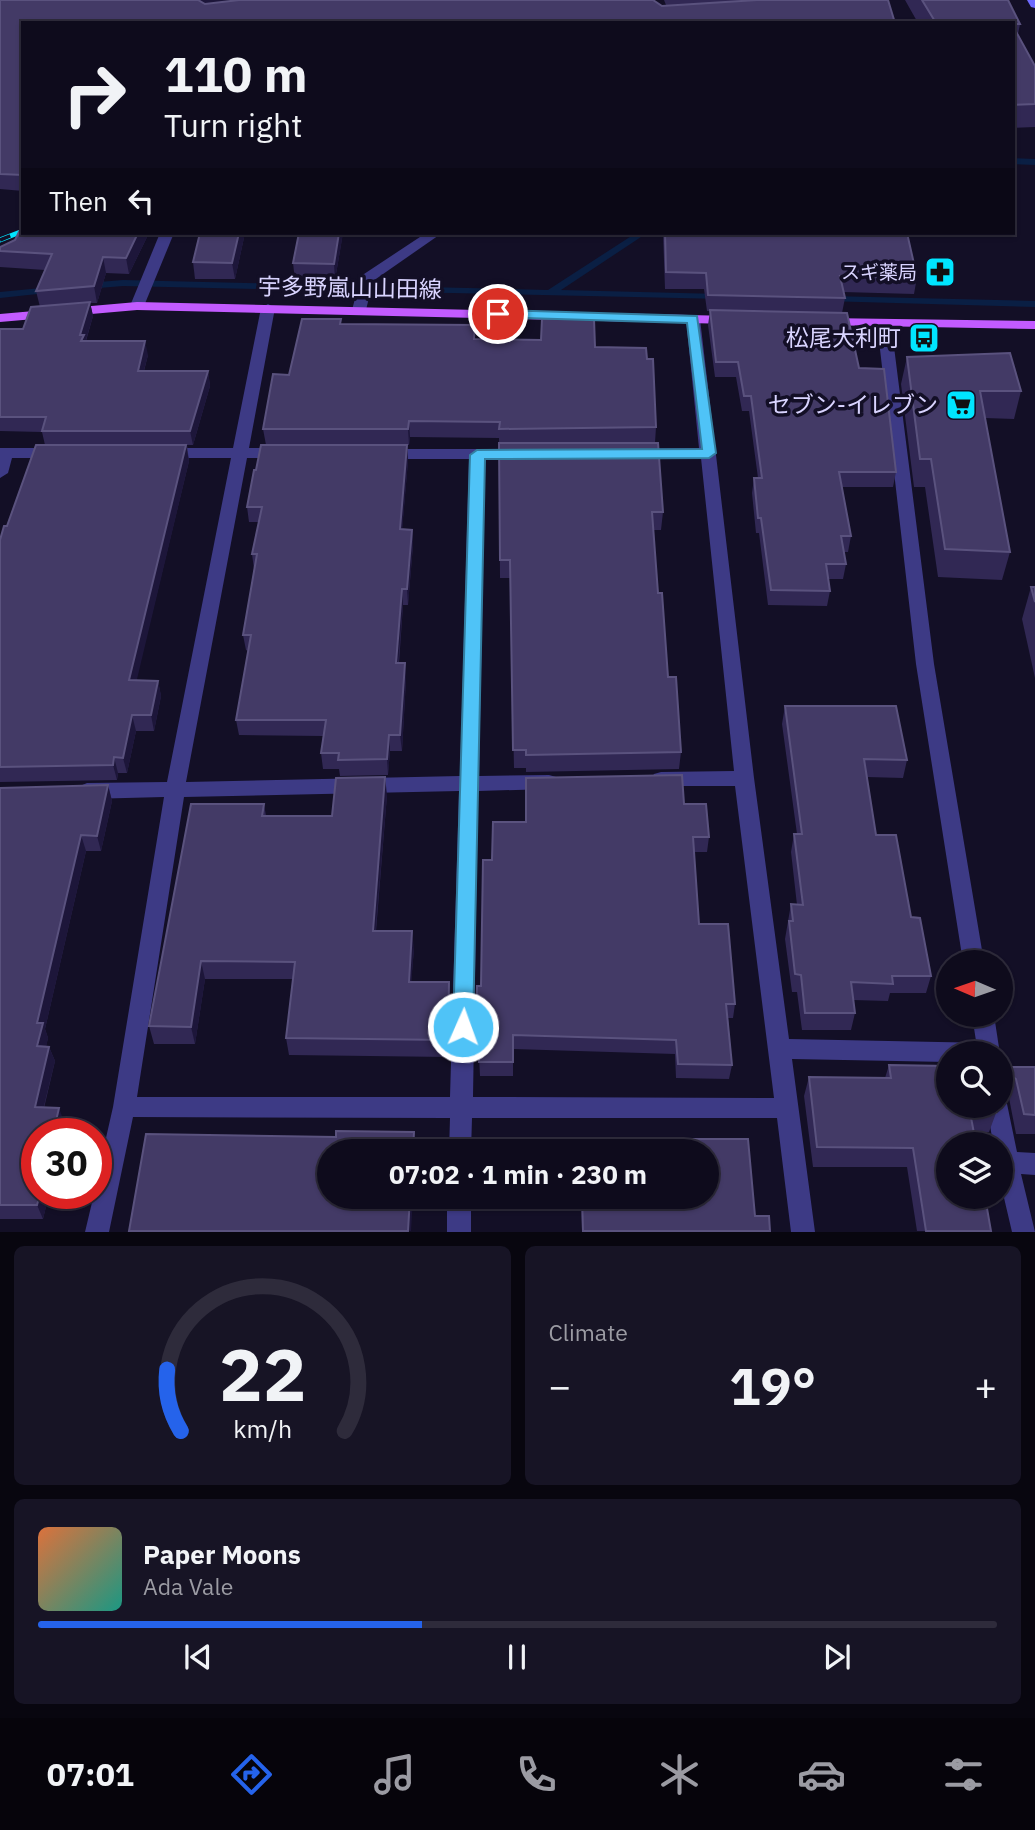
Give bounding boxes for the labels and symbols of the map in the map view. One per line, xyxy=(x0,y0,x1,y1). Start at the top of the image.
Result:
pharmacy icon: スギ薬局 xyxy=(923,255,957,289)
place label: スギ薬局 xyxy=(841,260,917,284)
street label: 宇多野嵐山山田線 xyxy=(258,270,442,304)
pin xyxy=(468,284,528,344)
bus stop icon: 松尾大利町 xyxy=(907,321,941,355)
place label: 松尾大利町 xyxy=(786,322,901,352)
supermarket icon: セブン-イレブン xyxy=(944,388,978,422)
place label: セブン-イレブン xyxy=(768,389,938,419)
north arrow xyxy=(936,950,1013,1027)
position arrow xyxy=(426,990,500,1064)
speed limit sign: 30 xyxy=(21,1118,112,1209)

